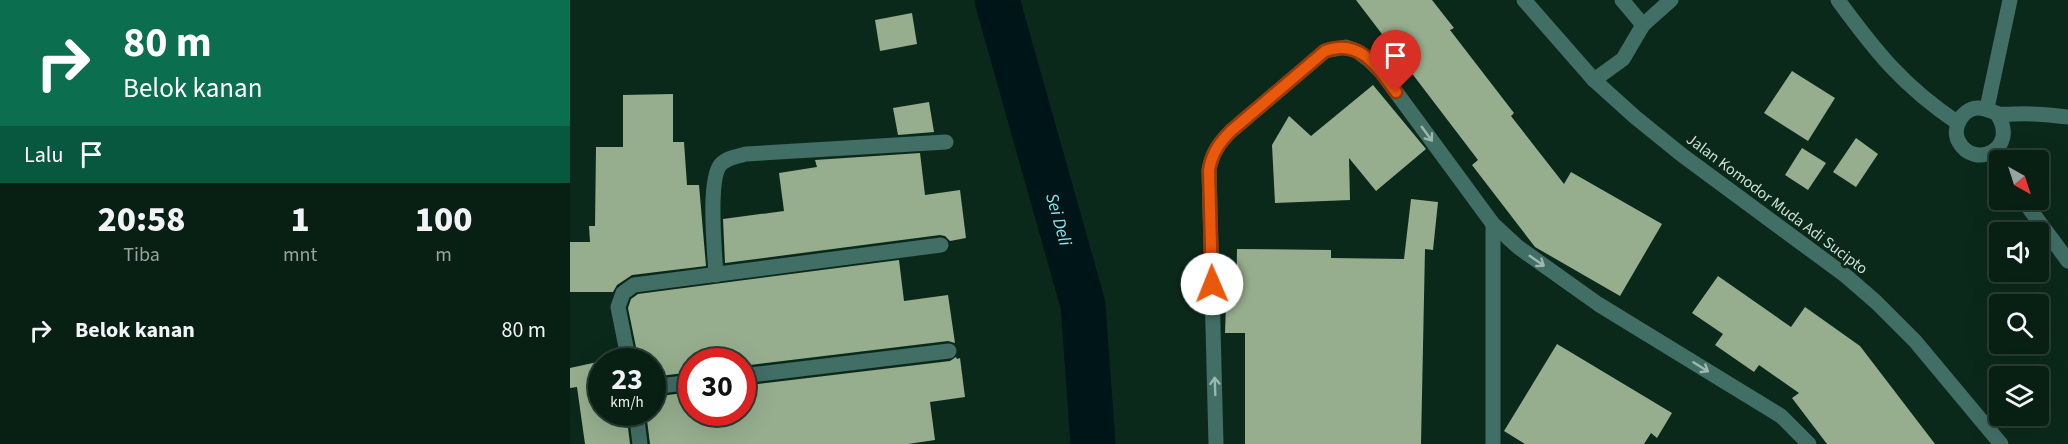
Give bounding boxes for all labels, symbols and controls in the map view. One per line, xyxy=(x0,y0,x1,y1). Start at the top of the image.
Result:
text: 80 m xyxy=(123,13,212,73)
icon: right xyxy=(24,24,102,102)
pin xyxy=(1370,30,1421,92)
icon: arrive xyxy=(1379,39,1412,72)
text: Belok kanan xyxy=(123,69,262,108)
one-way arrow xyxy=(1421,126,1433,142)
street label: Jalan Komodor Muda Adi Sucipto xyxy=(1682,128,1872,280)
icon: arrive xyxy=(75,138,108,171)
text: Lalu xyxy=(24,139,63,171)
north arrow xyxy=(1989,150,2049,210)
map controls xyxy=(1989,150,2049,426)
water label: Sei Deli xyxy=(1040,190,1078,249)
text: 20:58 xyxy=(97,194,186,245)
text: 1 xyxy=(291,194,310,245)
text: 100 xyxy=(415,194,472,245)
button: sound xyxy=(1989,222,2049,282)
text: Tiba xyxy=(123,241,160,269)
text: mnt xyxy=(283,241,317,269)
text: m xyxy=(435,241,452,269)
position arrow xyxy=(1180,252,1244,316)
one-way arrow xyxy=(1529,255,1545,267)
button: search xyxy=(1989,294,2049,354)
icon: right xyxy=(24,314,57,347)
text: Belok kanan xyxy=(75,314,195,346)
text: 80 m xyxy=(501,314,546,346)
speed limit sign: 30 xyxy=(678,348,756,426)
text: 23 xyxy=(611,358,643,401)
one-way arrow xyxy=(1692,362,1709,374)
button: layers xyxy=(1989,366,2049,426)
one-way arrow xyxy=(1209,376,1220,396)
text: km/h xyxy=(610,392,644,413)

